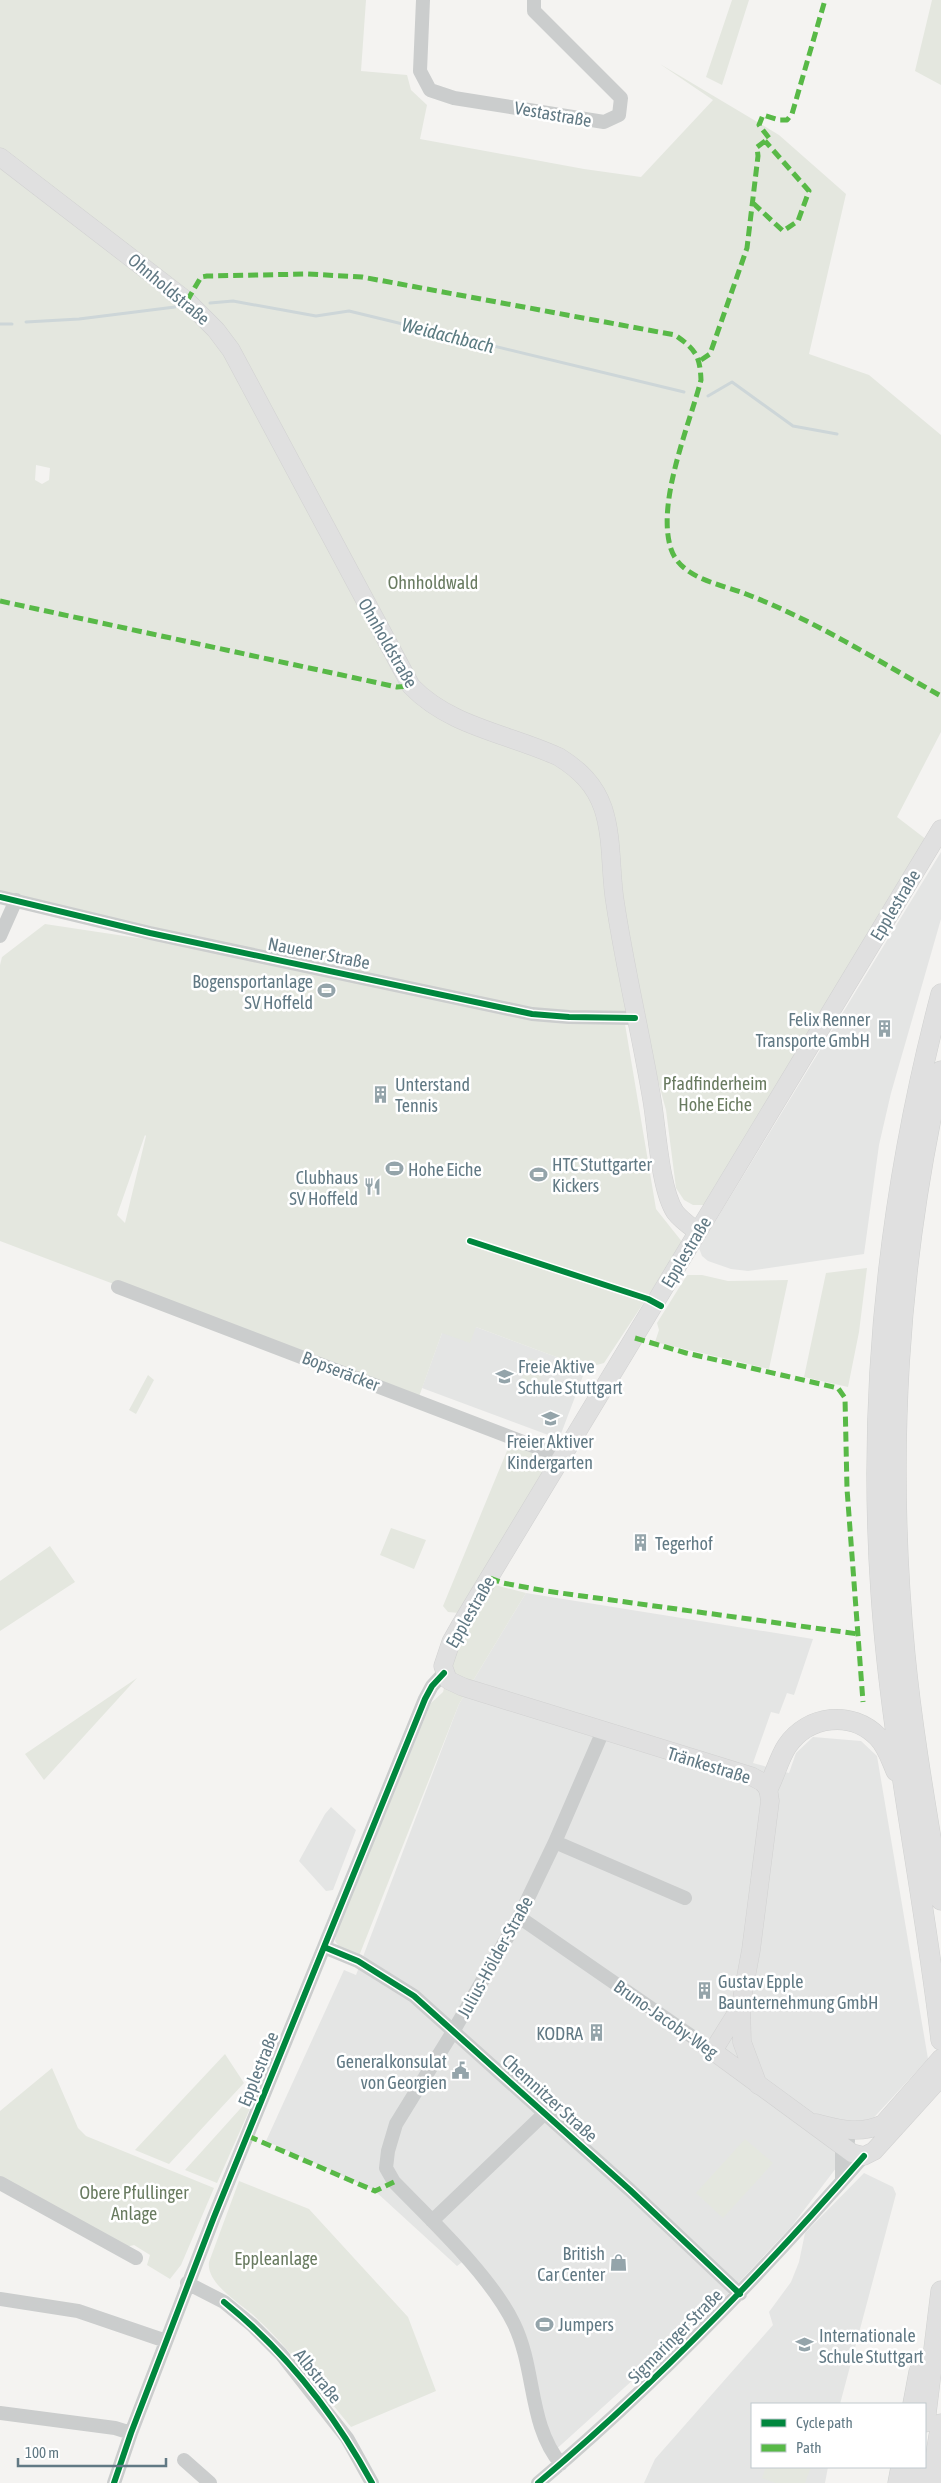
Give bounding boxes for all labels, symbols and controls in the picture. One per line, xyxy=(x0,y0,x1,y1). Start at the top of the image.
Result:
street label: Vestastraße xyxy=(513,97,593,131)
street label: Ohnholdstraße xyxy=(124,249,214,329)
water label: Weidachbach xyxy=(400,313,496,357)
park label: Ohnholdwald xyxy=(388,572,478,593)
street label: Ohnholdstraße xyxy=(354,595,422,691)
street label: Epplestraße xyxy=(866,866,924,944)
street label: Nauener Straße xyxy=(266,933,372,973)
place label: Bogensportanlage SV Hoffeld xyxy=(192,971,313,1013)
sports icon: Bogensportanlage SV Hoffeld xyxy=(317,981,337,1001)
place label: Felix Renner Transporte GmbH xyxy=(756,1009,871,1051)
building icon: Felix Renner Transporte GmbH xyxy=(874,1019,894,1039)
park label: Pfadfinderheim Hohe Eiche xyxy=(663,1073,767,1115)
place label: Unterstand Tennis xyxy=(395,1074,470,1116)
building icon: Unterstand Tennis xyxy=(371,1084,391,1104)
place label: HTC Stuttgarter Kickers xyxy=(552,1154,652,1196)
sports icon: Hohe Eiche xyxy=(384,1159,404,1179)
place label: Hohe Eiche xyxy=(408,1159,482,1180)
sports icon: HTC Stuttgarter Kickers xyxy=(528,1164,548,1184)
place label: Clubhaus SV Hoffeld xyxy=(289,1167,358,1209)
restaurant icon: Clubhaus SV Hoffeld xyxy=(362,1177,382,1197)
street label: Epplestraße xyxy=(657,1213,715,1291)
street label: Bopseräcker xyxy=(299,1347,383,1396)
place label: Freie Aktive Schule Stuttgart xyxy=(518,1356,623,1398)
school or university icon: Freie Aktive Schule Stuttgart xyxy=(494,1366,514,1386)
school or university icon: Freier Aktiver Kindergarten xyxy=(540,1408,560,1428)
place label: Freier Aktiver Kindergarten xyxy=(506,1431,594,1473)
building icon: Tegerhof xyxy=(631,1533,651,1553)
place label: Tegerhof xyxy=(655,1533,713,1554)
street label: Epplestraße xyxy=(441,1573,499,1651)
street label: Tränkestraße xyxy=(665,1742,753,1788)
street label: Julius-Hölder-Straße xyxy=(453,1893,537,2021)
place label: Gustav Epple Baunternehmung GmbH xyxy=(718,1971,879,2013)
street label: Bruno-Jacoby-Weg xyxy=(610,1975,722,2063)
building icon: Gustav Epple Baunternehmung GmbH xyxy=(694,1981,714,2001)
place label: KODRA xyxy=(536,2023,583,2044)
building icon: KODRA xyxy=(587,2023,607,2043)
street label: Epplestraße xyxy=(233,2028,283,2110)
street label: Chemnitzer Straße xyxy=(498,2050,602,2146)
place label: Generalkonsulat von Georgien xyxy=(336,2051,447,2093)
public building icon: Generalkonsulat von Georgien xyxy=(451,2061,471,2081)
park label: Obere Pfullinger Anlage xyxy=(80,2182,189,2224)
place label: British Car Center xyxy=(537,2243,606,2285)
park label: Eppleanlage xyxy=(234,2248,318,2269)
shop icon: British Car Center xyxy=(609,2253,629,2273)
street label: Sigmaringer Straße xyxy=(623,2284,727,2388)
sports icon: Jumpers xyxy=(534,2314,554,2334)
place label: Jumpers xyxy=(558,2314,614,2335)
place label: Internationale Schule Stuttgart xyxy=(819,2325,924,2367)
school or university icon: Internationale Schule Stuttgart xyxy=(795,2335,815,2355)
street label: Albstraße xyxy=(290,2345,346,2407)
legend xyxy=(751,2403,926,2468)
text: Cycle path xyxy=(796,2414,853,2431)
scale bar xyxy=(18,2436,165,2468)
text: Path xyxy=(796,2439,822,2456)
text: 100 m xyxy=(25,2444,59,2461)

